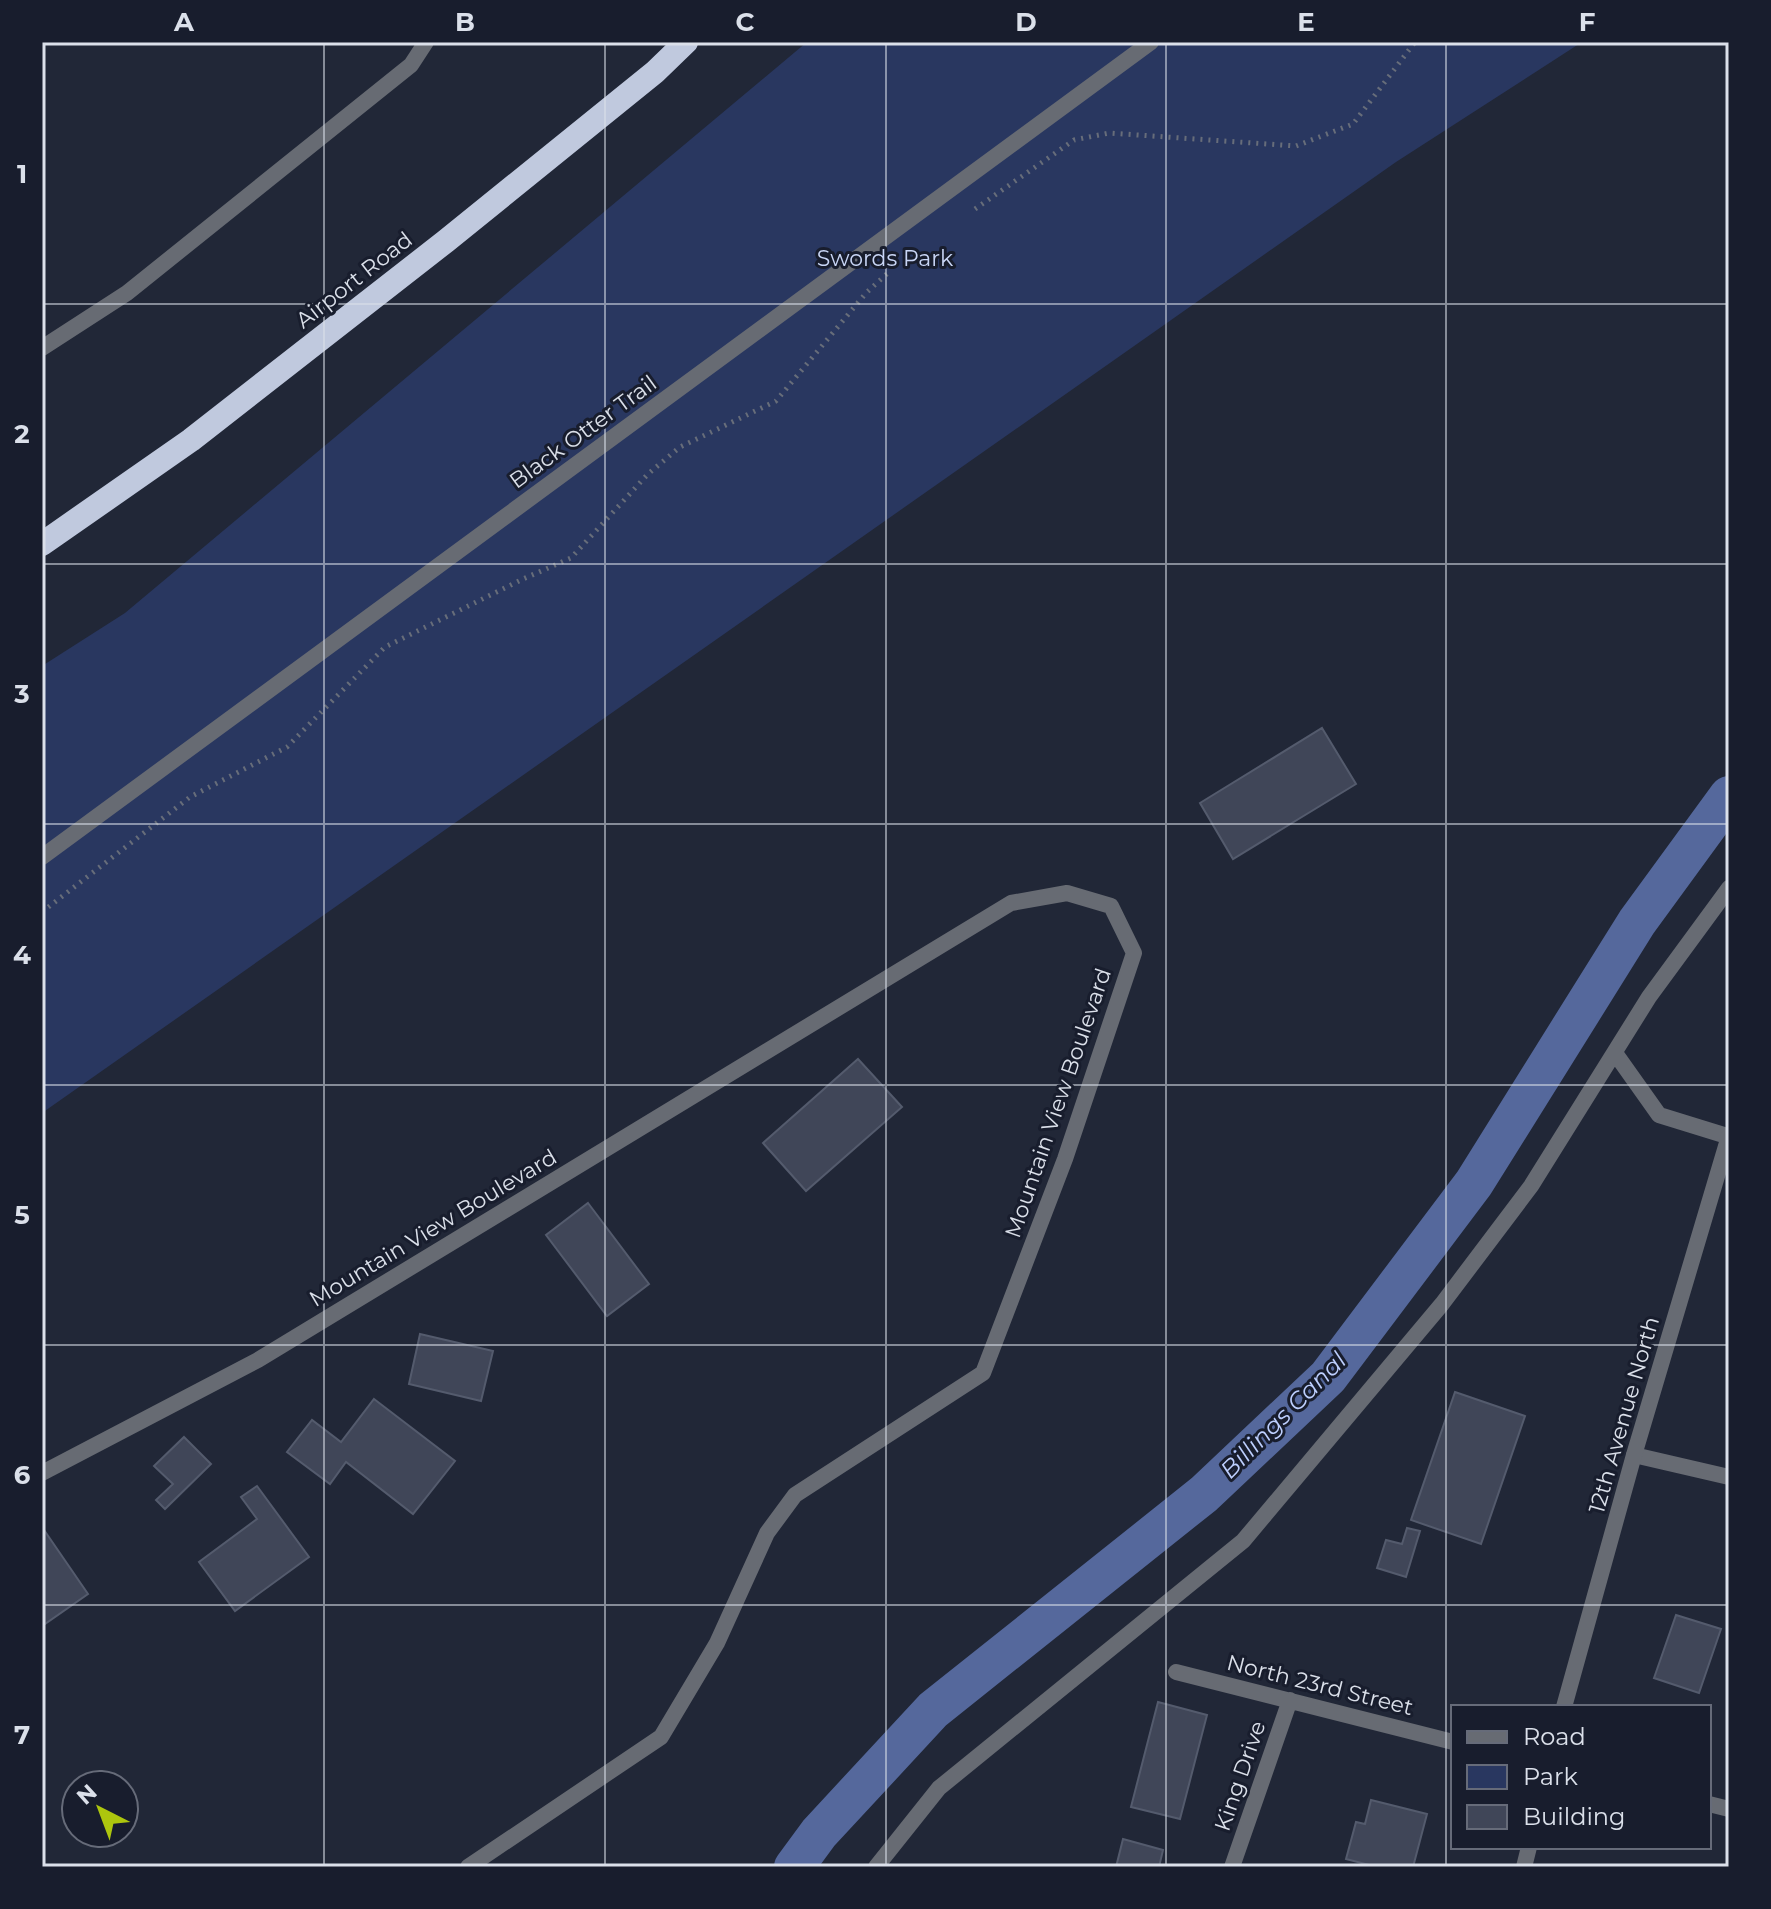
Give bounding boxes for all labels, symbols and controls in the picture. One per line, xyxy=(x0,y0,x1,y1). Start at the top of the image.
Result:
text: A xyxy=(173,6,195,38)
text: B xyxy=(455,6,475,38)
text: C xyxy=(736,6,755,38)
text: D xyxy=(1015,6,1037,38)
text: E xyxy=(1297,6,1315,38)
text: F xyxy=(1579,6,1595,38)
text: 1 xyxy=(17,158,27,190)
street label: Airport Road xyxy=(290,226,418,334)
park label: Swords Park xyxy=(817,245,954,272)
street label: Black Otter Trail xyxy=(504,370,662,494)
text: 2 xyxy=(14,418,30,450)
text: 3 xyxy=(13,678,30,710)
text: 4 xyxy=(13,939,31,971)
street label: Mountain View Boulevard xyxy=(999,965,1117,1241)
street label: Mountain View Boulevard xyxy=(304,1143,562,1313)
text: 5 xyxy=(14,1199,30,1231)
street label: 12th Avenue North xyxy=(1583,1314,1665,1516)
water label: Billings Canal xyxy=(1214,1345,1353,1484)
text: 6 xyxy=(14,1459,31,1491)
street label: North 23rd Street xyxy=(1224,1649,1416,1721)
legend xyxy=(1451,1705,1711,1849)
street label: King Drive xyxy=(1209,1717,1271,1835)
text: 7 xyxy=(14,1719,30,1751)
text: Road xyxy=(1523,1722,1586,1751)
text: Park xyxy=(1523,1762,1578,1791)
north arrow xyxy=(60,1769,140,1849)
text: N xyxy=(71,1779,103,1810)
text: Building xyxy=(1523,1802,1626,1831)

